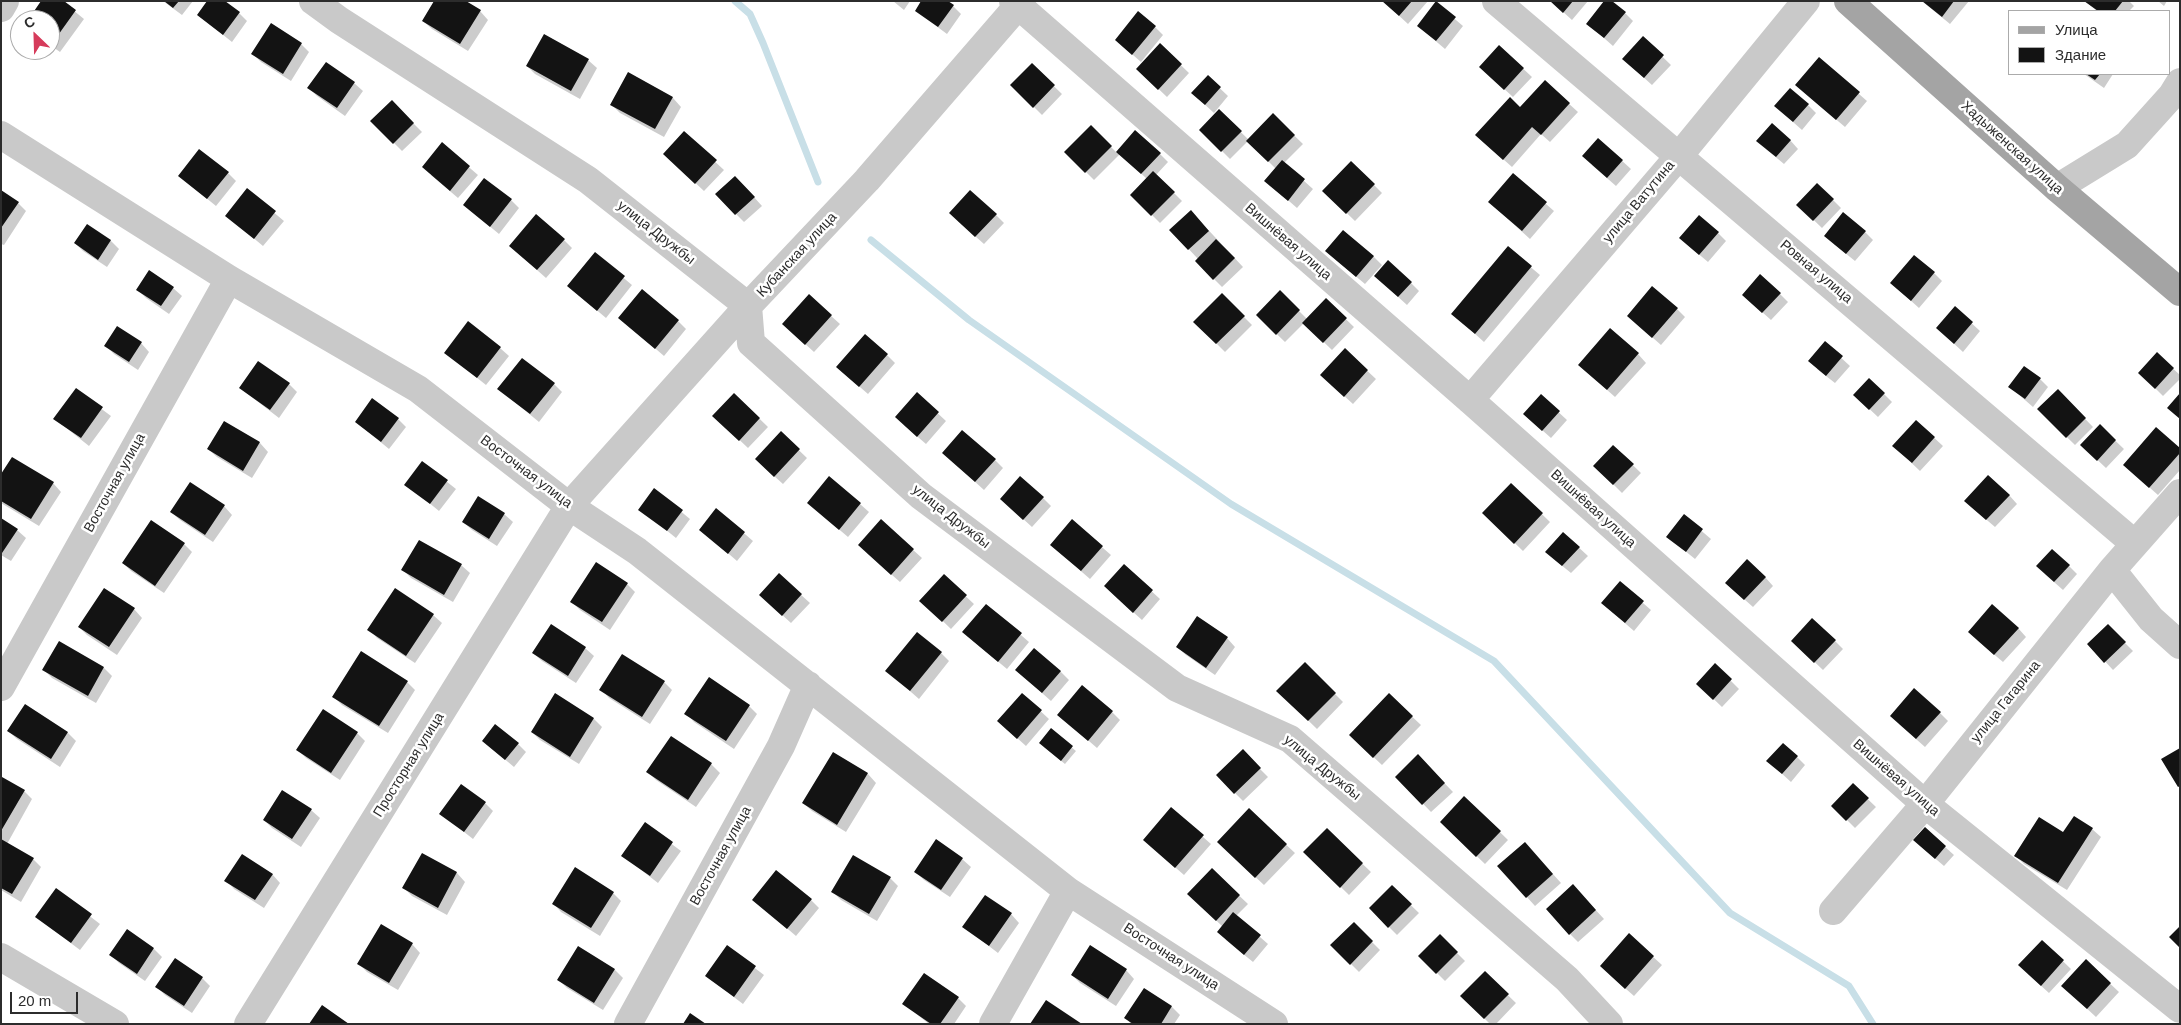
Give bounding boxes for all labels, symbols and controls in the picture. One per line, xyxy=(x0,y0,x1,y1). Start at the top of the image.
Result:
north arrow xyxy=(10,10,60,60)
legend xyxy=(2008,10,2171,75)
text: С xyxy=(21,13,37,32)
text: Улица xyxy=(2055,21,2098,38)
text: Здание xyxy=(2055,46,2106,63)
street label: Хадыженская улица xyxy=(1958,98,2066,198)
street label: улица Ватутина xyxy=(1600,157,1678,247)
street label: улица Дружбы xyxy=(614,197,698,269)
street label: Вишнёвая улица xyxy=(1241,200,1335,284)
street label: Кубанская улица xyxy=(753,209,841,301)
street label: Ровная улица xyxy=(1776,237,1856,307)
street label: Восточная улица xyxy=(81,431,149,535)
street label: Восточная улица xyxy=(477,432,575,512)
street label: Вишнёвая улица xyxy=(1547,466,1639,552)
street label: улица Дружбы xyxy=(909,481,993,553)
street label: улица Гагарина xyxy=(1968,658,2044,746)
street label: Просторная улица xyxy=(370,710,448,820)
street label: улица Дружбы xyxy=(1280,732,1364,804)
street label: Вишнёвая улица xyxy=(1849,736,1943,820)
street label: Восточная улица xyxy=(687,804,755,908)
street label: Восточная улица xyxy=(1120,920,1222,994)
scale bar xyxy=(12,982,80,1014)
text: 20 m xyxy=(18,992,51,1009)

